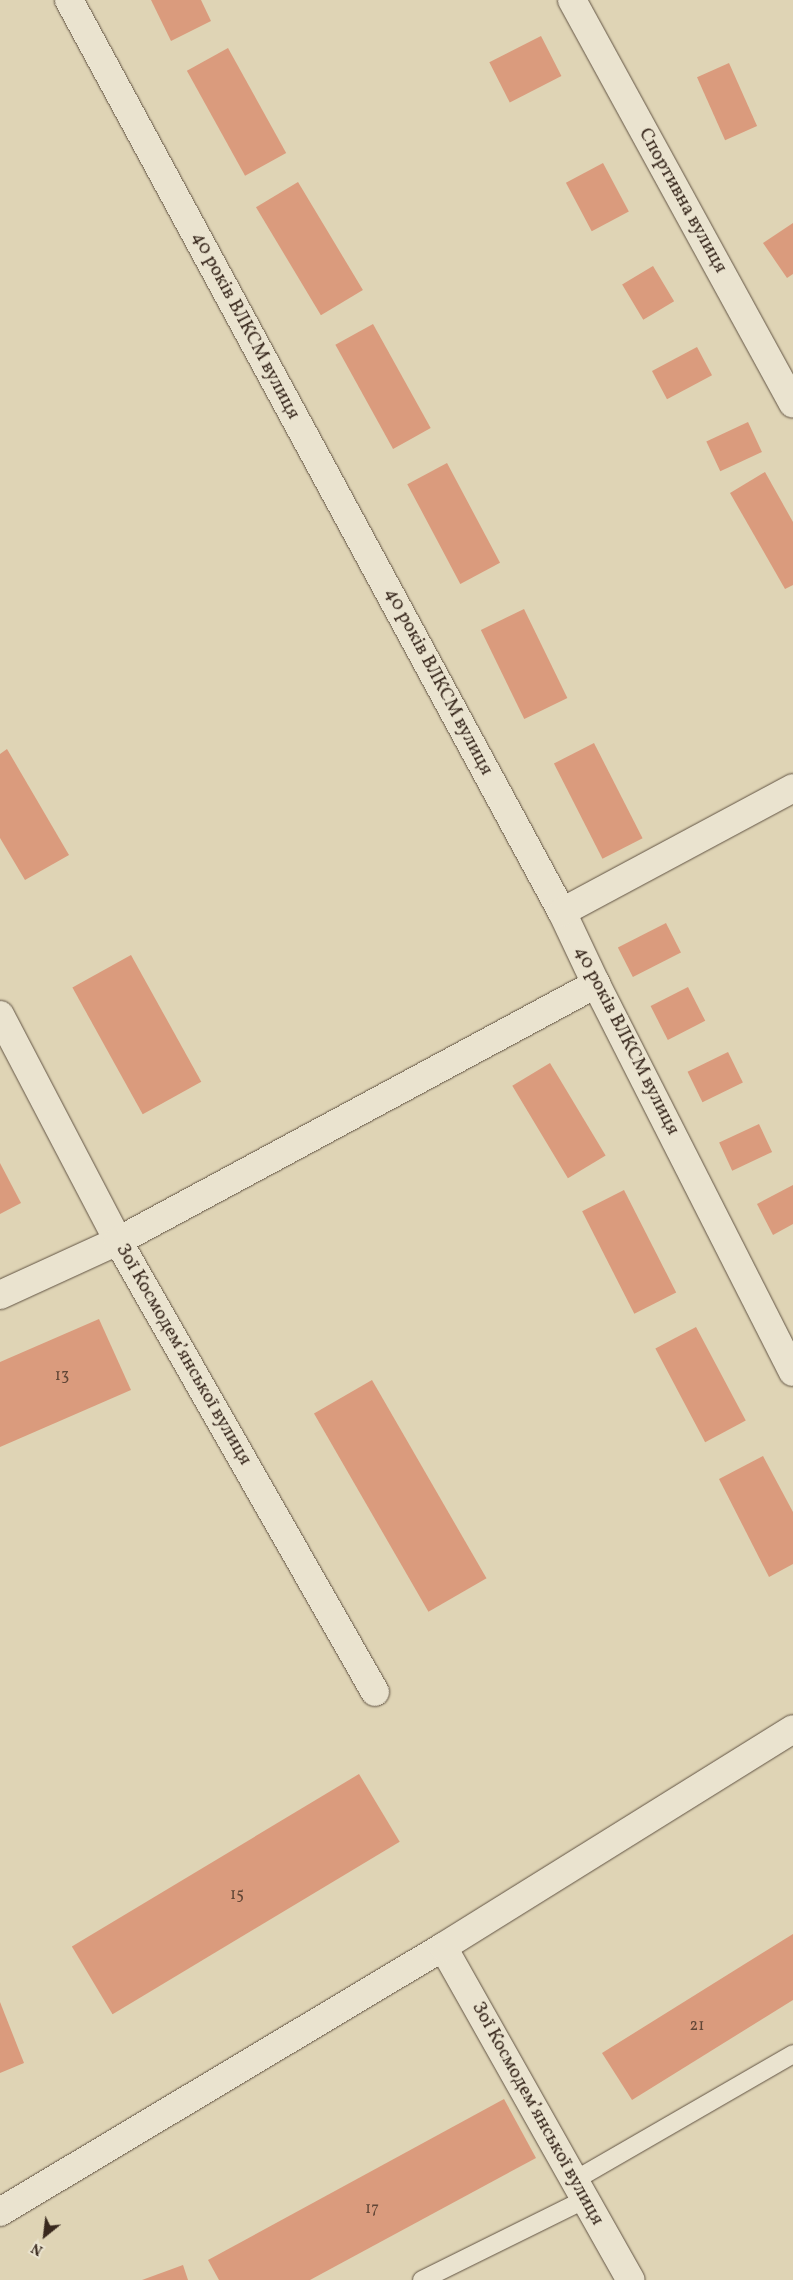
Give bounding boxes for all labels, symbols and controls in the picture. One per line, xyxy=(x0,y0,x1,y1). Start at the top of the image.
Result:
street label: Спортивна вулиця xyxy=(633,125,731,277)
street label: 40 років ВЛКСМ вулиця xyxy=(186,228,304,424)
street label: 40 років ВЛКСМ вулиця xyxy=(379,584,497,780)
street label: 40 років ВЛКСМ вулиця xyxy=(568,943,684,1139)
street label: Зої Космодем’янської вулиця xyxy=(110,1240,256,1470)
house number: 13 xyxy=(55,1366,69,1386)
house number: 15 xyxy=(230,1885,244,1905)
street label: Зої Космодем’янської вулиця xyxy=(466,1998,608,2230)
house number: 21 xyxy=(690,2016,704,2036)
house number: 17 xyxy=(365,2199,379,2219)
north arrow xyxy=(20,2210,70,2260)
text: N xyxy=(28,2238,47,2259)

